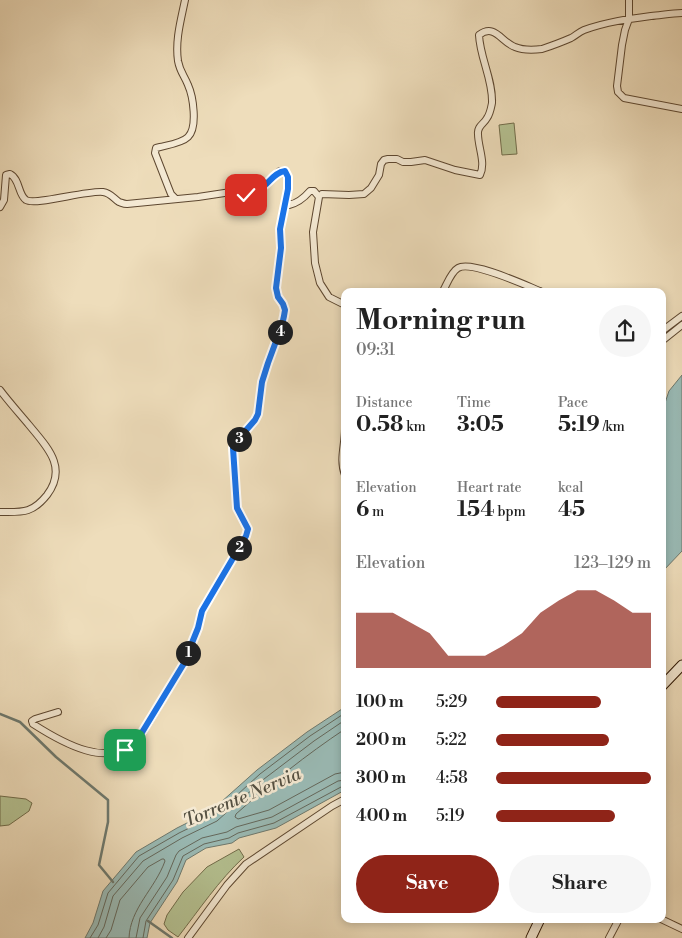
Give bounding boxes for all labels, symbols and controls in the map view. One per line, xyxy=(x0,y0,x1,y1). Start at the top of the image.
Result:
pin xyxy=(225,174,267,216)
icon: check xyxy=(232,181,260,209)
text: Morning run xyxy=(356,303,525,338)
button: share xyxy=(599,305,651,357)
pin: 4 xyxy=(268,320,292,344)
text: 4 xyxy=(276,323,285,341)
text: 09:31 xyxy=(356,340,395,360)
text: Distance xyxy=(356,394,413,412)
text: Time xyxy=(457,394,491,412)
text: Pace xyxy=(558,394,588,412)
text: 0.58 xyxy=(356,412,403,438)
text: 3:05 xyxy=(457,412,504,438)
text: 5:19 xyxy=(558,412,600,438)
text: km xyxy=(403,418,426,436)
text: /km xyxy=(600,418,625,436)
pin: 3 xyxy=(226,426,252,452)
text: 3 xyxy=(235,430,244,448)
text: Elevation xyxy=(356,479,417,497)
text: Heart rate xyxy=(457,479,522,497)
text: kcal xyxy=(558,479,583,497)
text: 6 xyxy=(356,497,369,523)
text: 154 xyxy=(457,497,495,523)
text: 45 xyxy=(558,497,585,523)
text: m xyxy=(369,503,384,521)
text: bpm xyxy=(495,503,526,521)
pin: 2 xyxy=(226,536,252,560)
text: 2 xyxy=(235,539,244,557)
text: Elevation xyxy=(356,553,425,573)
text: 123–129 m xyxy=(574,553,651,573)
pin: 1 xyxy=(176,640,200,666)
text: 1 xyxy=(185,644,192,662)
text: 100 m xyxy=(356,692,404,712)
text: 5:29 xyxy=(436,692,467,712)
pin xyxy=(104,729,146,771)
text: 200 m xyxy=(356,730,406,750)
text: 5:22 xyxy=(436,730,467,750)
icon: arrive xyxy=(111,736,139,764)
water label: Torrente Nervia xyxy=(180,762,305,833)
text: 300 m xyxy=(356,768,406,788)
text: 4:58 xyxy=(436,768,468,788)
text: 400 m xyxy=(356,806,407,826)
text: 5:19 xyxy=(436,806,464,826)
button: Save xyxy=(356,855,499,913)
button: Share xyxy=(509,855,651,913)

